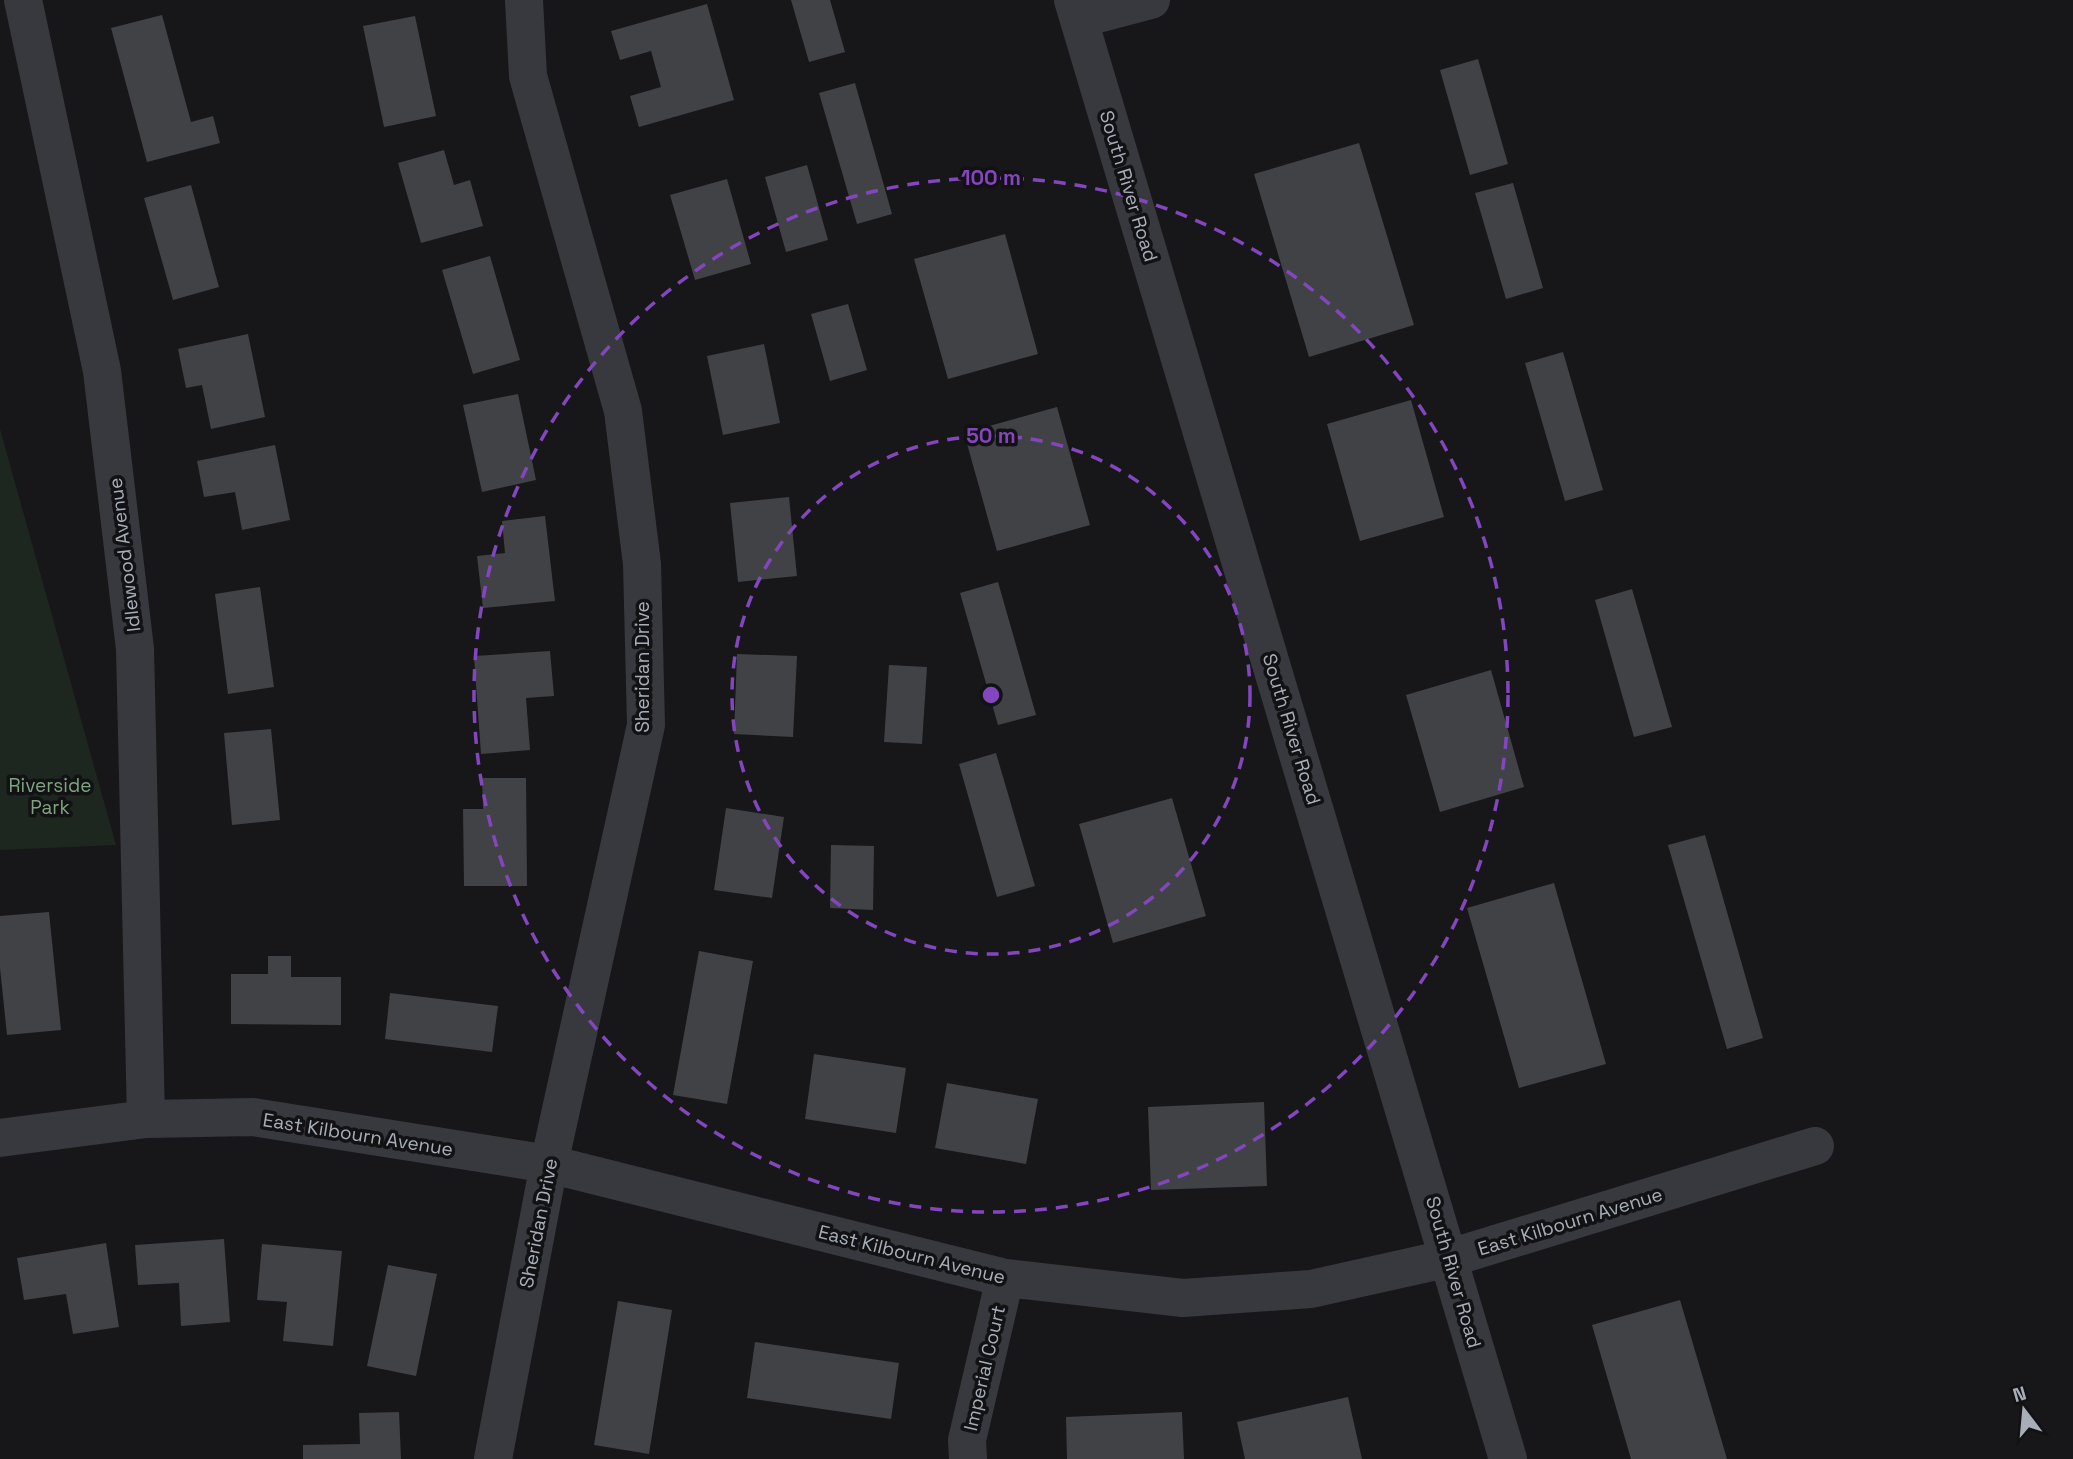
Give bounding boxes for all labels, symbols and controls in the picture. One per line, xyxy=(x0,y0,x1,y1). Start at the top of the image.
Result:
street label: South River Road xyxy=(1094,108,1163,265)
text: 100 m xyxy=(961,164,1021,191)
text: 50 m xyxy=(966,422,1016,449)
street label: Idlewood Avenue xyxy=(103,476,146,633)
street label: Sheridan Drive xyxy=(630,601,655,733)
street label: South River Road xyxy=(1257,651,1326,808)
centre of rings xyxy=(979,683,1003,707)
park label: Riverside Park xyxy=(9,773,91,820)
street label: East Kilbourn Avenue xyxy=(261,1107,455,1162)
street label: Sheridan Drive xyxy=(514,1156,563,1290)
street label: East Kilbourn Avenue xyxy=(1475,1181,1666,1262)
street label: South River Road xyxy=(1420,1193,1487,1351)
street label: East Kilbourn Avenue xyxy=(816,1219,1008,1290)
street label: Imperial Court xyxy=(958,1303,1011,1433)
north arrow xyxy=(1989,1375,2059,1445)
text: N xyxy=(2010,1380,2029,1408)

